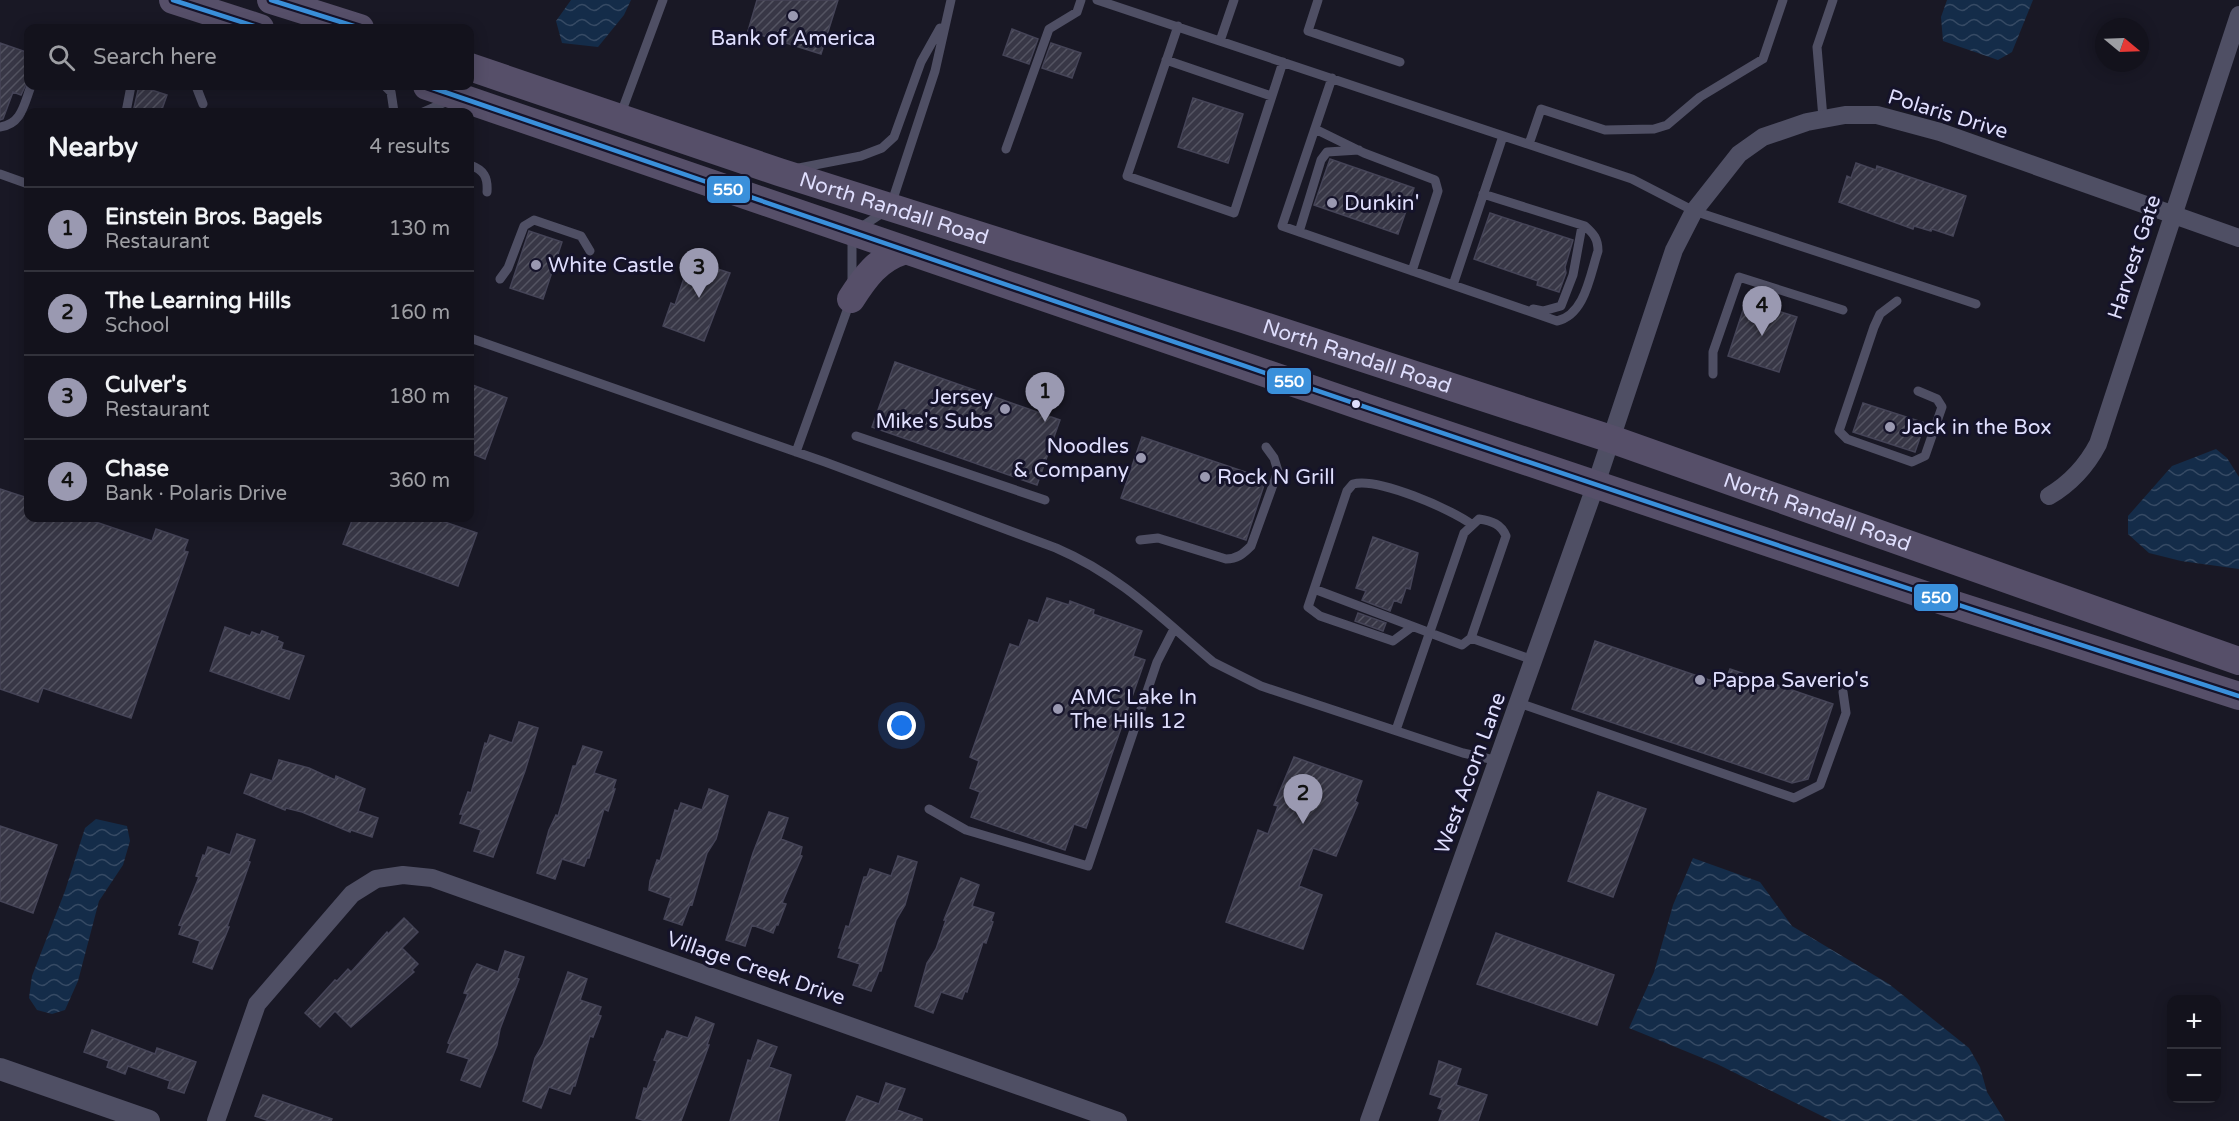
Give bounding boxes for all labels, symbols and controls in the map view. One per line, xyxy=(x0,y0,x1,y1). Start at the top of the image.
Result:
marker: Bank of America xyxy=(786,9,800,23)
north arrow xyxy=(2095,18,2149,72)
search box xyxy=(24,24,474,90)
place label: Bank of America xyxy=(710,26,876,51)
icon: search xyxy=(45,41,78,74)
text: Search here xyxy=(93,44,217,70)
street label: Polaris Drive xyxy=(1885,84,2011,145)
text: Nearby xyxy=(48,132,138,163)
text: 4 results xyxy=(370,135,450,159)
street label: North Randall Road xyxy=(796,167,992,251)
line badge: 550 xyxy=(706,175,751,204)
text: 550 xyxy=(713,180,743,200)
place label: Dunkin' xyxy=(1344,191,1419,216)
street label: Harvest Gate xyxy=(2103,192,2166,322)
marker: Dunkin' xyxy=(1325,196,1339,210)
text: Einstein Bros. Bagels xyxy=(105,204,322,230)
text: 1 xyxy=(61,217,74,241)
text: 130 m xyxy=(389,217,450,241)
text: Restaurant xyxy=(105,230,210,254)
pin: 3 xyxy=(680,248,718,298)
place label: White Castle xyxy=(548,253,674,278)
marker: White Castle xyxy=(529,258,543,272)
pin: 4 xyxy=(1742,286,1782,336)
text: The Learning Hills xyxy=(105,288,291,314)
text: 2 xyxy=(61,301,74,325)
text: 160 m xyxy=(389,301,450,325)
text: School xyxy=(105,314,169,338)
street label: North Randall Road xyxy=(1259,314,1454,399)
line badge: 550 xyxy=(1266,367,1312,395)
text: Culver's xyxy=(105,372,187,398)
pin: 1 xyxy=(1026,372,1064,422)
text: 550 xyxy=(1274,372,1304,392)
text: 3 xyxy=(61,385,74,409)
text: 180 m xyxy=(389,385,450,409)
place label: Jersey Mike's Subs xyxy=(875,385,993,434)
text: Restaurant xyxy=(105,398,210,422)
unlabelled marker xyxy=(1350,398,1362,410)
marker: Jersey Mike's Subs xyxy=(998,402,1012,416)
place label: Jack in the Box xyxy=(1902,415,2052,440)
marker: Jack in the Box xyxy=(1883,420,1897,434)
place label: Noodles & Company xyxy=(1013,434,1129,483)
marker: Noodles & Company xyxy=(1134,451,1148,465)
text: Chase xyxy=(105,456,169,482)
place label: Rock N Grill xyxy=(1217,465,1335,490)
street label: North Randall Road xyxy=(1720,468,1914,557)
text: 4 xyxy=(61,469,74,493)
text: 360 m xyxy=(389,469,450,493)
marker: Rock N Grill xyxy=(1198,470,1212,484)
text: Bank · Polaris Drive xyxy=(105,482,287,506)
line badge: 550 xyxy=(1913,583,1959,612)
text: 550 xyxy=(1921,588,1951,608)
place label: Pappa Saverio's xyxy=(1712,668,1869,693)
marker: Pappa Saverio's xyxy=(1693,673,1707,687)
place label: AMC Lake In The Hills 12 xyxy=(1070,685,1197,734)
street label: West Acorn Lane xyxy=(1430,689,1511,857)
marker: AMC Lake In The Hills 12 xyxy=(1051,702,1065,716)
your location xyxy=(887,711,916,740)
pin: 2 xyxy=(1284,774,1322,824)
street label: Village Creek Drive xyxy=(663,926,848,1011)
map controls xyxy=(2167,995,2221,1103)
button: + xyxy=(2167,995,2221,1049)
button: − xyxy=(2167,1049,2221,1103)

